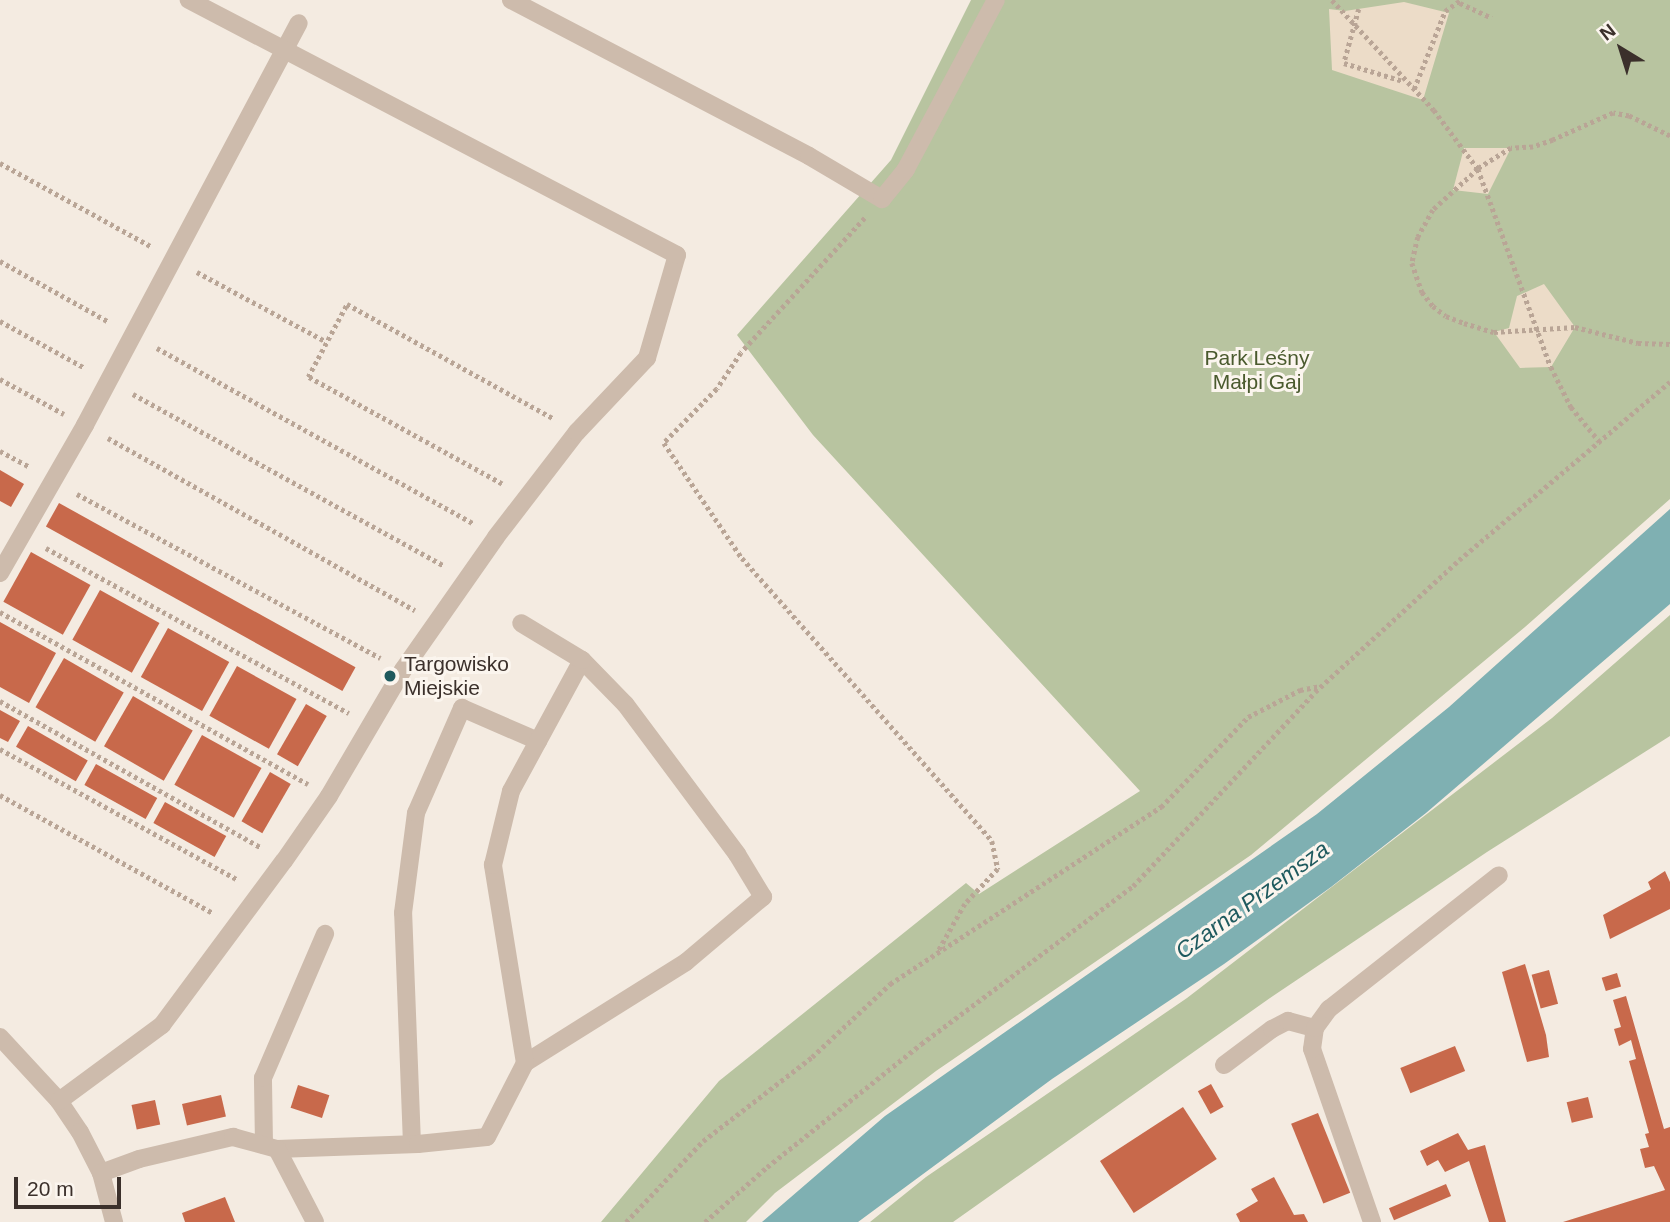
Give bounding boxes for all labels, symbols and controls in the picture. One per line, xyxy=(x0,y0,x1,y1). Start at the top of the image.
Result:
north arrow xyxy=(1586,14,1656,84)
text: N xyxy=(1596,20,1620,45)
park label: Park Leśny Małpi Gaj xyxy=(1204,345,1310,395)
place label: Targowisko Miejskie xyxy=(404,651,509,701)
marker: Targowisko Miejskie xyxy=(382,668,398,684)
water label: Czarna Przemsza xyxy=(1170,835,1334,965)
scale bar xyxy=(18,1162,124,1206)
text: 20 m xyxy=(27,1177,74,1200)

